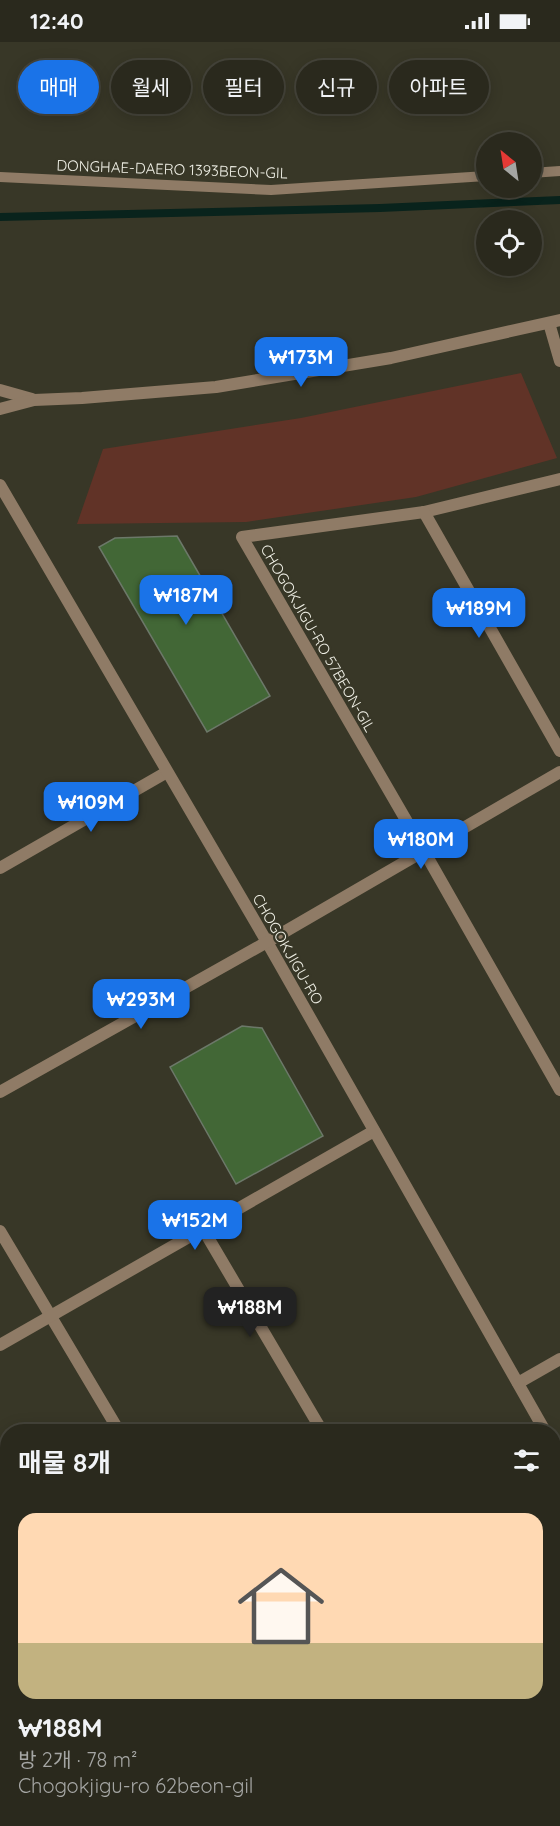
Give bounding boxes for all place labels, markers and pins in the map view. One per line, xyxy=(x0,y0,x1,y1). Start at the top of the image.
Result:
pin: ₩173M xyxy=(259,337,343,388)
pin: ₩187M xyxy=(144,575,228,626)
pin: ₩189M xyxy=(437,588,521,639)
pin: ₩109M xyxy=(49,782,133,833)
pin: ₩180M xyxy=(379,819,463,870)
pin: ₩293M xyxy=(99,979,183,1030)
pin: ₩152M xyxy=(153,1200,237,1251)
pin: ₩188M xyxy=(208,1287,292,1338)

